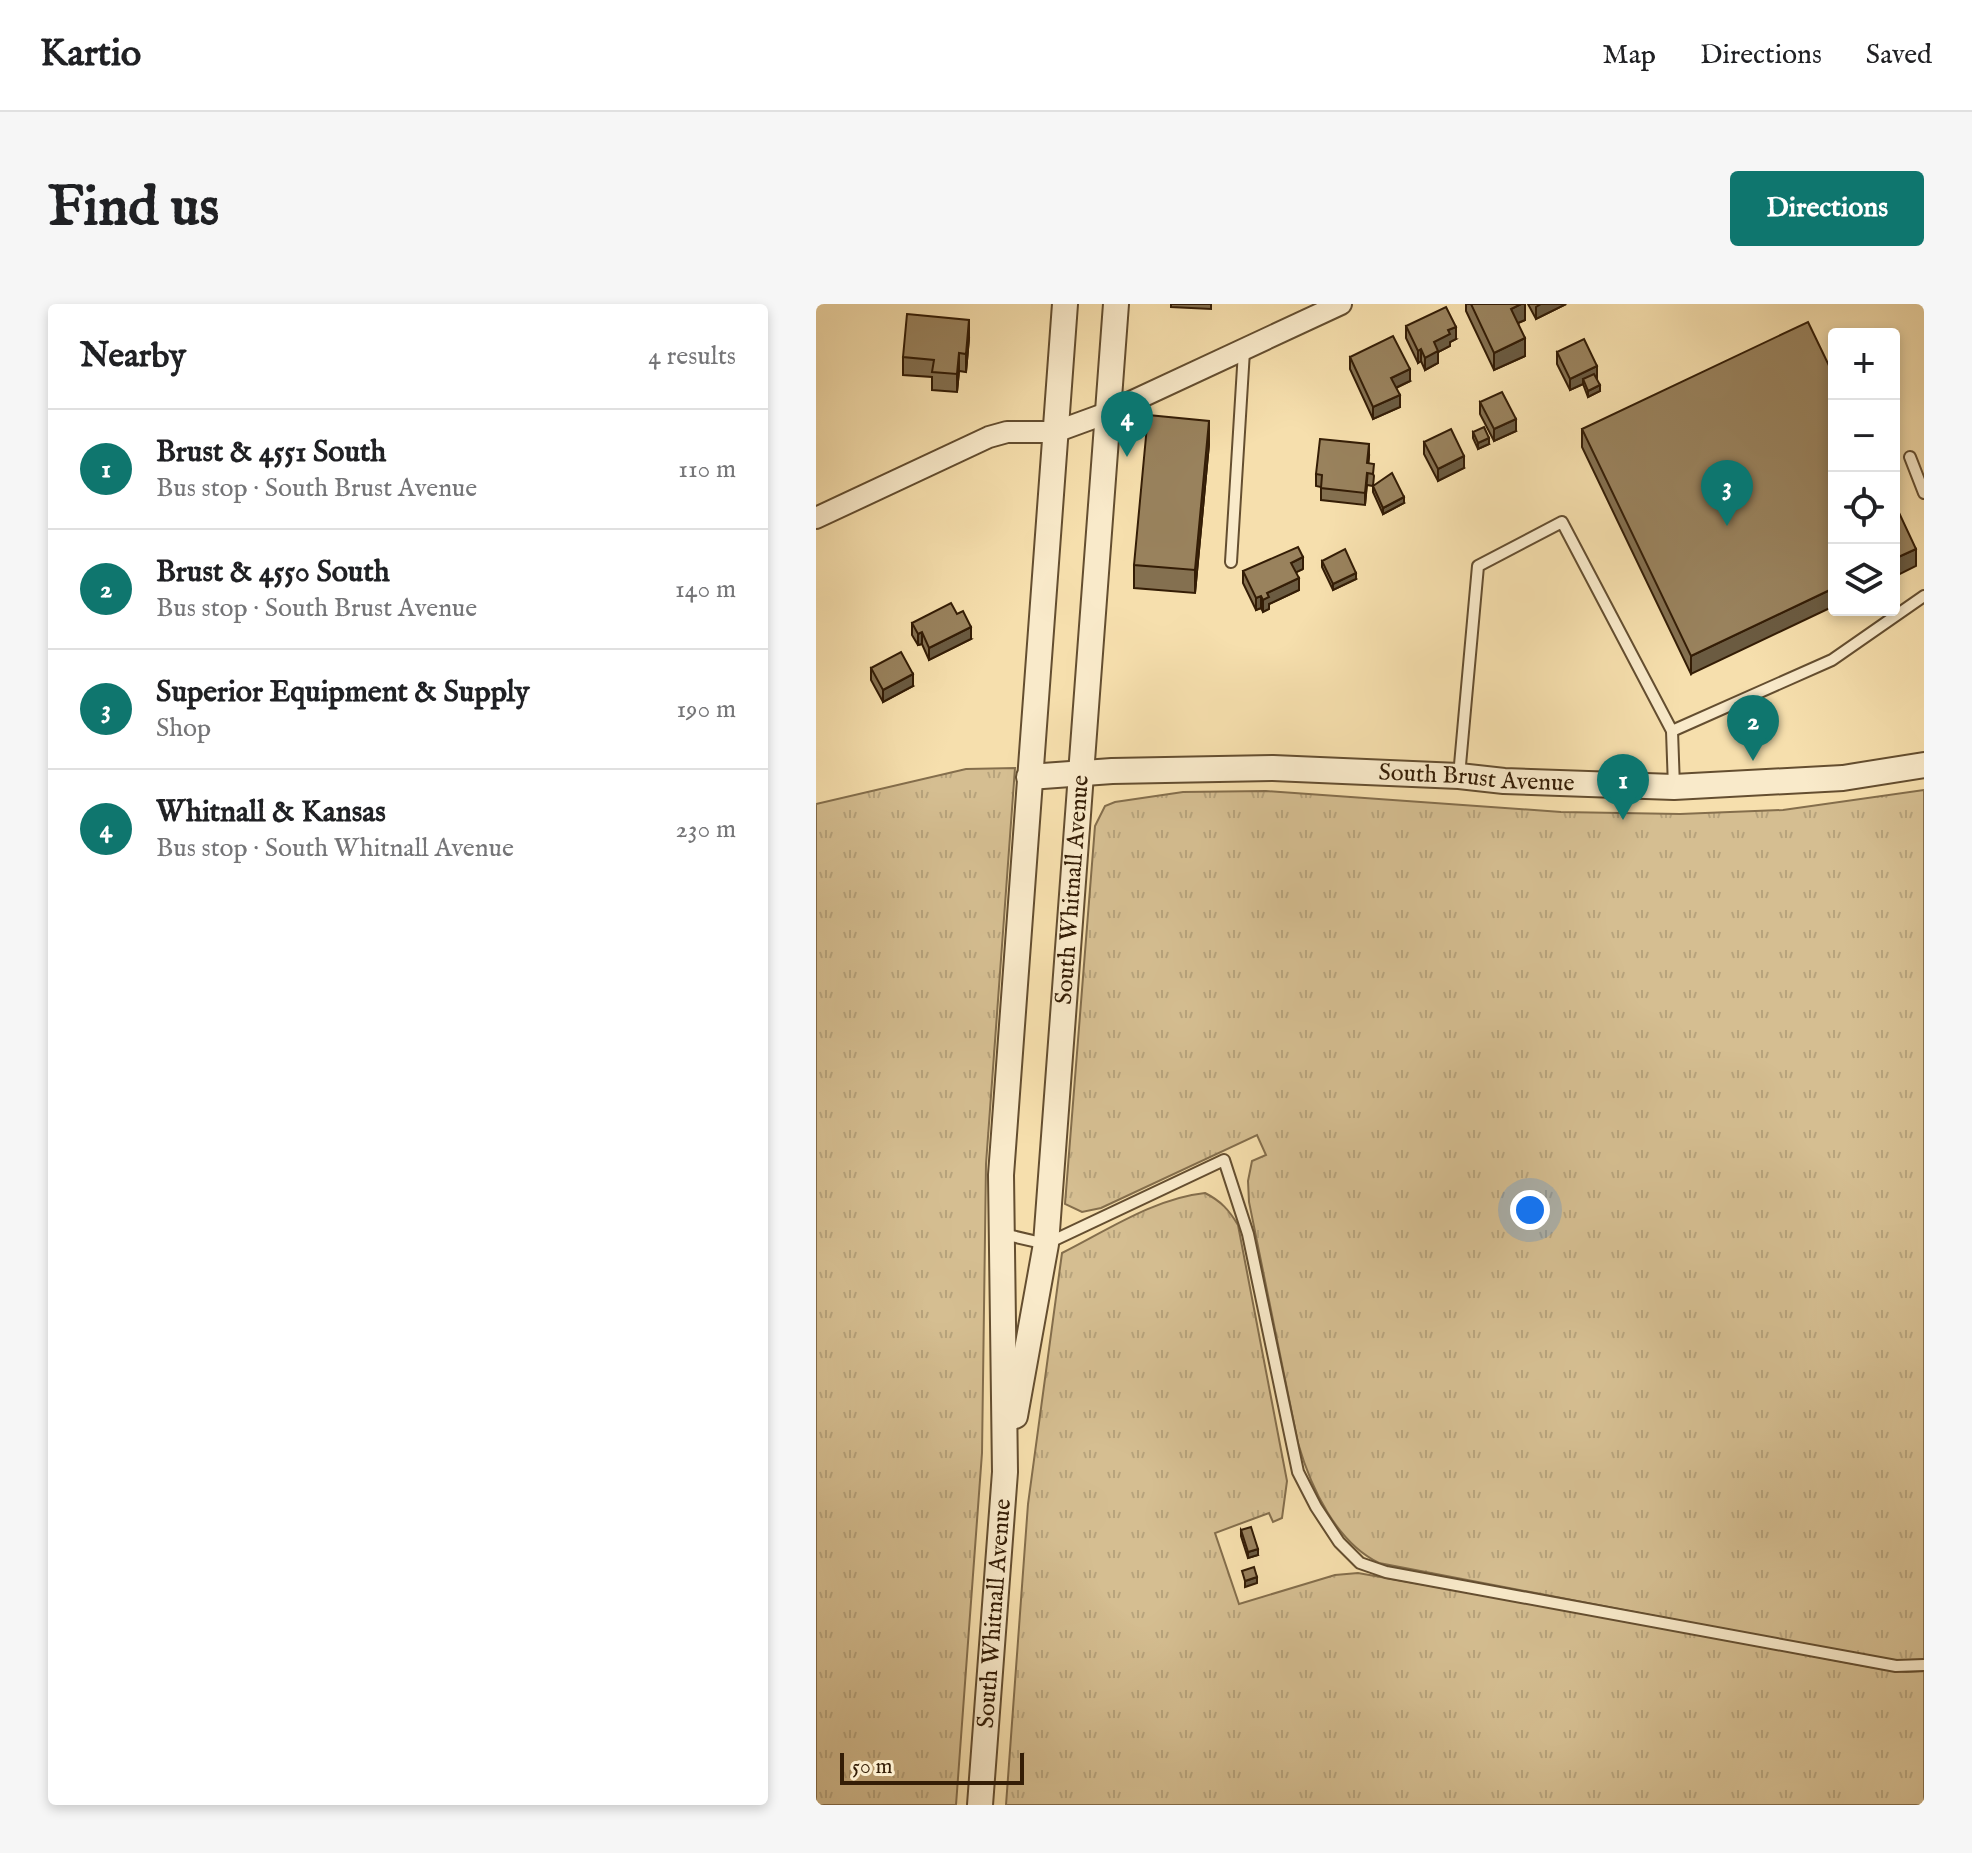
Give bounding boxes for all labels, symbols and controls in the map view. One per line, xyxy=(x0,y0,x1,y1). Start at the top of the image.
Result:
text: Kartio xyxy=(40,31,141,79)
text: Map xyxy=(1602,38,1656,73)
text: Directions xyxy=(1700,38,1822,73)
text: Saved xyxy=(1866,38,1932,73)
button: Directions xyxy=(1730,171,1924,246)
text: Find us xyxy=(48,173,219,244)
map controls xyxy=(1828,328,1900,616)
button: + xyxy=(1828,328,1900,400)
text: Nearby xyxy=(80,335,186,378)
text: 4 results xyxy=(648,340,736,373)
pin: 4 xyxy=(1101,391,1153,457)
button: − xyxy=(1828,400,1900,472)
text: Brust & 4551 South xyxy=(156,434,386,472)
text: 1 xyxy=(101,453,111,486)
text: 110 m xyxy=(678,453,736,486)
pin: 3 xyxy=(1701,460,1753,526)
text: Bus stop · South Brust Avenue xyxy=(156,472,477,505)
button: locate xyxy=(1828,472,1900,544)
button: layers xyxy=(1828,544,1900,616)
text: Brust & 4550 South xyxy=(156,554,390,592)
text: 2 xyxy=(100,573,112,606)
text: 140 m xyxy=(675,573,736,606)
text: Bus stop · South Brust Avenue xyxy=(156,592,477,625)
text: Superior Equipment & Supply xyxy=(156,674,529,712)
text: 3 xyxy=(101,693,111,726)
text: 190 m xyxy=(676,693,736,726)
pin: 2 xyxy=(1727,695,1779,761)
text: Shop xyxy=(156,712,211,745)
pin: 1 xyxy=(1597,754,1649,820)
street label: South Brust Avenue xyxy=(1378,757,1575,799)
street label: South Whitnall Avenue xyxy=(1048,774,1096,1006)
text: Whitnall & Kansas xyxy=(156,794,386,832)
text: 4 xyxy=(100,813,112,846)
text: 230 m xyxy=(676,813,736,846)
text: Bus stop · South Whitnall Avenue xyxy=(156,832,514,865)
your location xyxy=(1510,1190,1550,1230)
street label: South Whitnall Avenue xyxy=(970,1498,1018,1729)
scale bar xyxy=(840,1749,1024,1785)
text: 50 m xyxy=(852,1753,893,1781)

